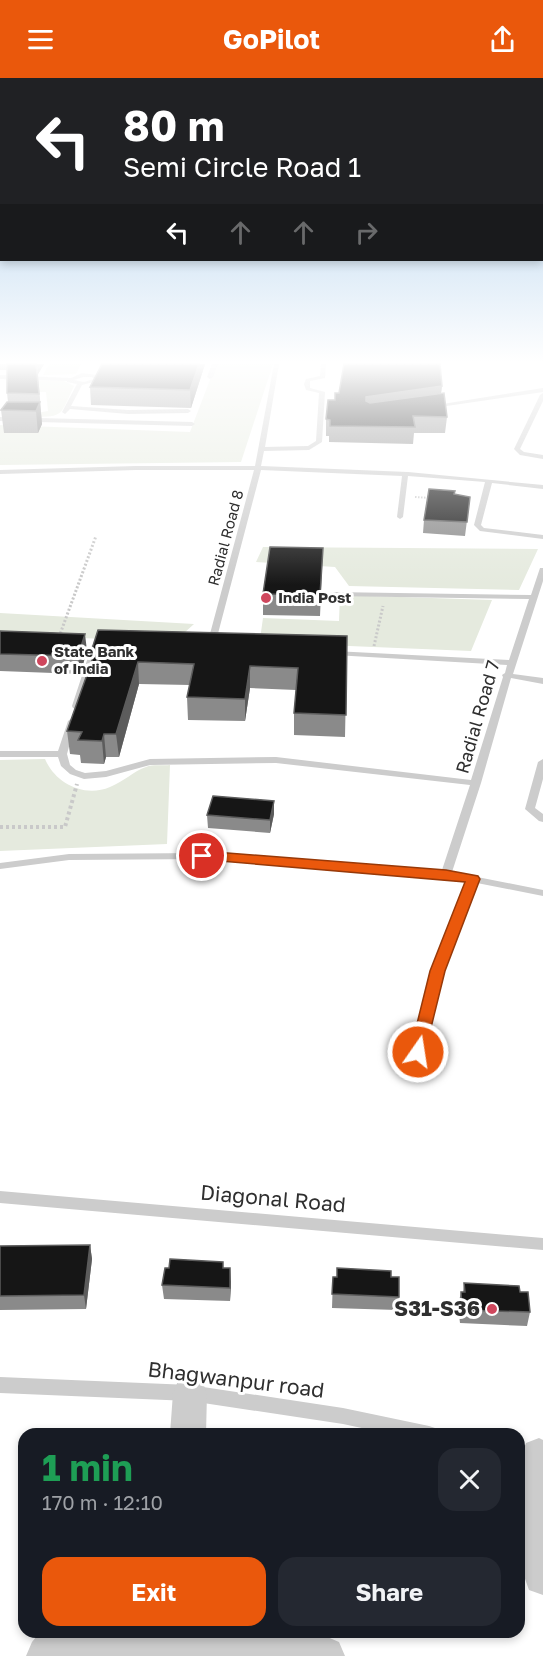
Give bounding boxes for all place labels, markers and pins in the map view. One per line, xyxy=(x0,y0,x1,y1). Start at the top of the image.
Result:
place label: India Post xyxy=(278,588,351,606)
marker: India Post xyxy=(259,591,273,605)
place label: State Bank of India xyxy=(54,642,135,677)
marker: State Bank of India xyxy=(35,654,49,668)
pin xyxy=(176,830,227,881)
place label: S31-S36 xyxy=(394,1295,480,1321)
marker: S31-S36 xyxy=(485,1302,499,1316)

